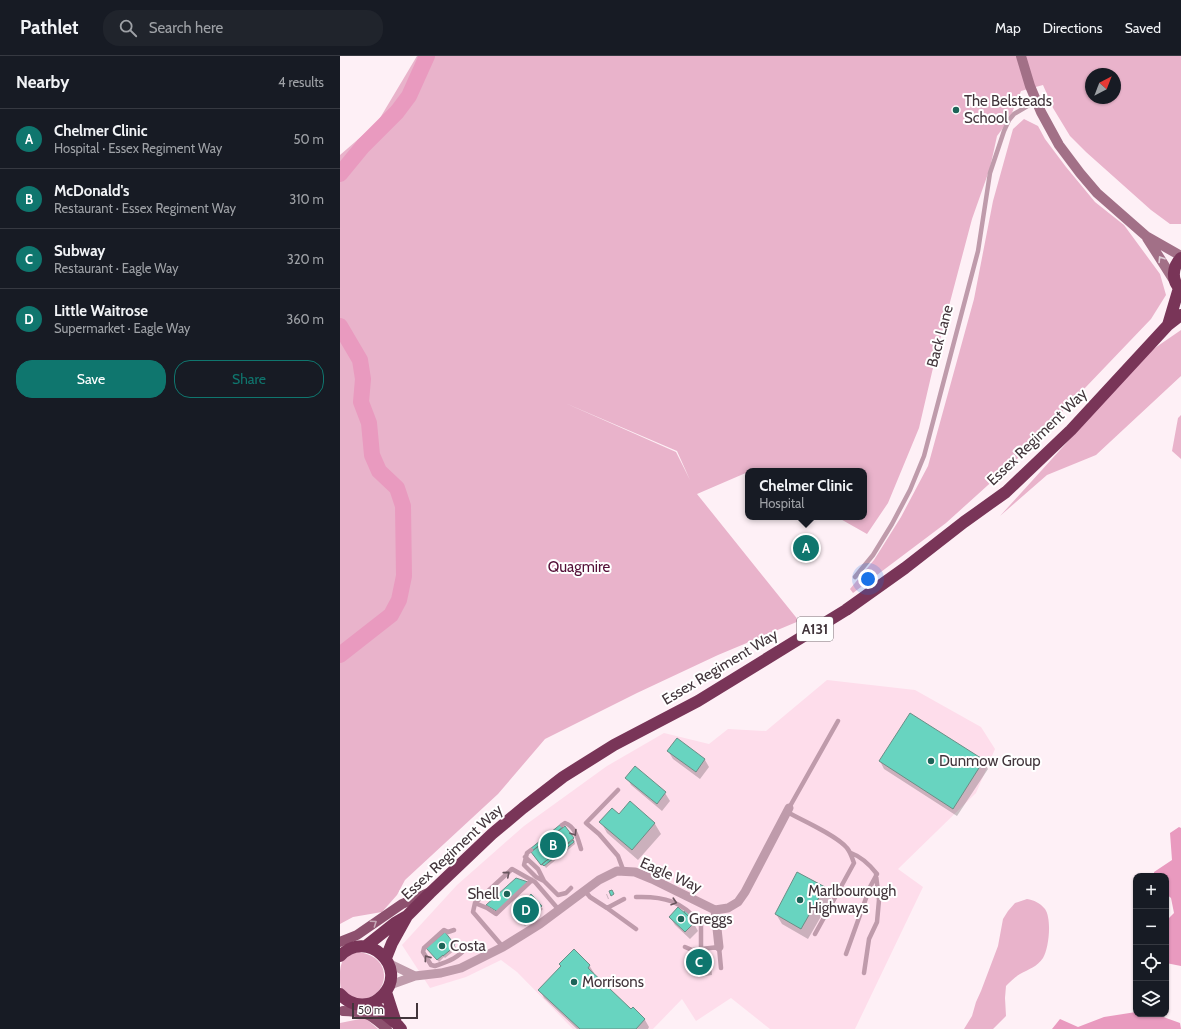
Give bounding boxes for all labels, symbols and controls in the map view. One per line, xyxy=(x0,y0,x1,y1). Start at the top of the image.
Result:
search box xyxy=(103,10,383,46)
text: Pathlet xyxy=(20,16,79,39)
icon: search xyxy=(117,17,139,39)
text: Search here xyxy=(149,19,223,37)
text: Map xyxy=(995,19,1021,37)
text: Directions xyxy=(1043,19,1103,37)
text: Saved xyxy=(1125,19,1161,37)
north arrow xyxy=(1085,68,1121,104)
text: Nearby xyxy=(16,72,69,92)
text: 4 results xyxy=(278,74,324,90)
place label: The Belsteads School xyxy=(964,92,1052,127)
marker: The Belsteads School xyxy=(951,105,961,115)
text: Chelmer Clinic xyxy=(54,122,148,140)
text: A xyxy=(25,131,33,147)
text: 50 m xyxy=(294,131,324,147)
text: Hospital · Essex Regiment Way xyxy=(54,140,222,156)
text: McDonald's xyxy=(54,182,129,200)
text: B xyxy=(25,191,33,207)
text: 310 m xyxy=(289,191,324,207)
text: Restaurant · Essex Regiment Way xyxy=(54,200,236,216)
text: Subway xyxy=(54,242,105,260)
text: C xyxy=(25,251,33,267)
text: 320 m xyxy=(287,251,324,267)
one-way arrow xyxy=(1159,256,1166,263)
text: Restaurant · Eagle Way xyxy=(54,260,179,276)
text: Little Waitrose xyxy=(54,302,148,320)
street label: Back Lane xyxy=(923,303,957,369)
text: D xyxy=(24,311,34,327)
text: 360 m xyxy=(286,311,324,327)
text: Supermarket · Eagle Way xyxy=(54,320,190,336)
button: Save xyxy=(16,360,166,398)
button: Share xyxy=(174,360,324,398)
street label: Essex Regiment Way xyxy=(983,384,1091,489)
popup xyxy=(745,468,867,520)
text: Chelmer Clinic xyxy=(759,477,853,495)
text: Hospital xyxy=(759,495,804,511)
pin: A xyxy=(793,533,819,563)
park label: Quagmire xyxy=(548,558,611,576)
your location xyxy=(858,569,878,589)
road number: A131 xyxy=(797,617,833,641)
street label: Essex Regiment Way xyxy=(659,625,781,709)
place label: Dunmow Group xyxy=(939,752,1041,770)
marker: Dunmow Group xyxy=(926,756,936,766)
street label: Essex Regiment Way xyxy=(398,800,507,903)
one-way arrow xyxy=(570,829,577,836)
pin: B xyxy=(540,830,566,860)
street label: Eagle Way xyxy=(637,853,705,897)
one-way arrow xyxy=(502,872,510,879)
map controls xyxy=(1133,873,1169,1017)
button: + xyxy=(1133,873,1169,909)
place label: Marlbourough Highways xyxy=(808,882,896,917)
place label: Shell xyxy=(467,885,499,903)
marker: Shell xyxy=(502,889,512,899)
pin: D xyxy=(513,895,539,925)
marker: Marlbourough Highways xyxy=(795,895,805,905)
one-way arrow xyxy=(670,898,677,906)
button: − xyxy=(1133,909,1169,945)
place label: Greggs xyxy=(689,910,732,928)
marker: Greggs xyxy=(676,914,686,924)
one-way arrow xyxy=(369,921,376,928)
place label: Costa xyxy=(450,937,487,955)
marker: Costa xyxy=(437,941,447,951)
button: locate xyxy=(1133,945,1169,981)
pin: C xyxy=(686,947,712,977)
one-way arrow xyxy=(424,955,432,962)
place label: Morrisons xyxy=(582,973,644,991)
marker: Morrisons xyxy=(569,977,579,987)
button: layers xyxy=(1133,981,1169,1017)
scale bar xyxy=(352,1001,418,1020)
text: 50 m xyxy=(358,1003,384,1017)

